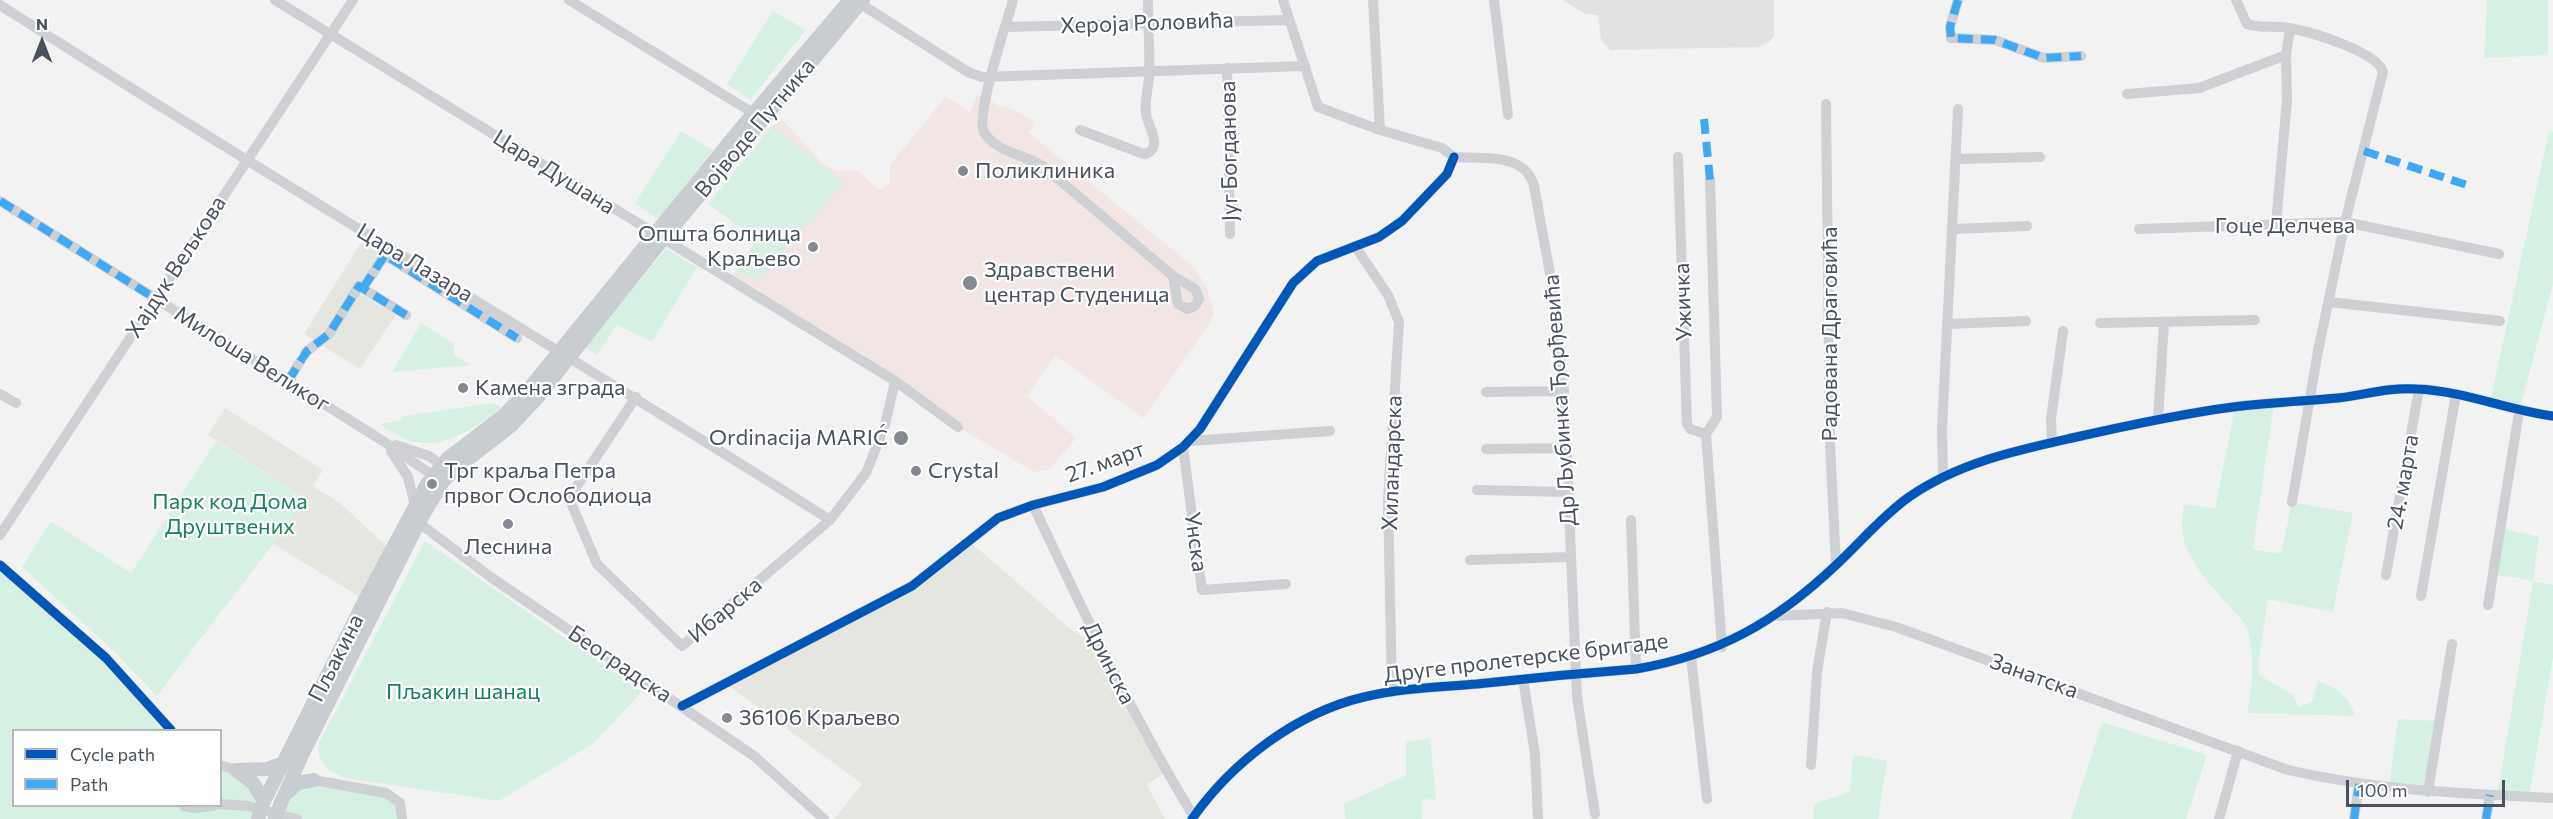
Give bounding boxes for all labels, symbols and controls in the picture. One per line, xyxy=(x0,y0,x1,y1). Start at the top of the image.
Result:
street label: Хероја Роловића xyxy=(1060,7,1234,39)
north arrow xyxy=(12,12,72,72)
text: N xyxy=(36,14,48,33)
street label: Војводе Путника xyxy=(689,53,821,203)
street label: Југ Богданова xyxy=(1215,80,1243,222)
street label: Цара Душана xyxy=(488,124,620,220)
place label: Поликлиника xyxy=(975,158,1115,184)
marker: Поликлиника xyxy=(956,164,970,178)
street label: Хајдук Вељкова xyxy=(120,191,232,343)
street label: Гоце Делчева xyxy=(2215,213,2355,239)
street label: Цара Лазара xyxy=(352,218,478,308)
place label: Општа болница Краљево xyxy=(638,221,801,272)
street label: Радована Драговића xyxy=(1817,227,1843,441)
marker: Општа болница Краљево xyxy=(806,240,820,254)
place label: Здравствени центар Студеница xyxy=(984,257,1169,308)
street label: Ужичка xyxy=(1668,262,1698,342)
street label: Др Љубинка Ђорђевића xyxy=(1538,273,1582,527)
marker: Здравствени центар Студеница xyxy=(961,274,979,292)
street label: Милоша Великог xyxy=(169,300,335,418)
place label: Камена зграда xyxy=(475,375,625,401)
marker: Камена зграда xyxy=(456,381,470,395)
street label: Хиландарска xyxy=(1376,395,1408,531)
place label: Ordinacija MARIĆ xyxy=(709,425,888,451)
marker: Ordinacija MARIĆ xyxy=(892,429,910,447)
street label: 24. марта xyxy=(2382,433,2424,531)
street label: 27. март xyxy=(1062,436,1148,488)
place label: Трг краља Петра првог Ослободиоца xyxy=(444,458,652,510)
place label: Crystal xyxy=(928,458,999,484)
marker: Crystal xyxy=(909,464,923,478)
marker: Трг краља Петра првог Ослободиоца xyxy=(425,477,439,491)
park label: Парк код Дома Друштвених xyxy=(152,489,308,540)
street label: Унска xyxy=(1179,510,1213,574)
marker: Леснина xyxy=(501,517,515,531)
place label: Леснина xyxy=(464,534,552,560)
street label: Ибарска xyxy=(683,572,767,648)
street label: Пљакина xyxy=(303,610,369,706)
street label: Дринска xyxy=(1077,617,1141,709)
street label: Београдска xyxy=(563,620,677,708)
street label: Друге пролетерске бригаде xyxy=(1382,627,1670,689)
street label: Занатска xyxy=(1986,648,2082,704)
park label: Пљакин шанац xyxy=(386,679,540,705)
place label: 36106 Краљево xyxy=(739,705,900,731)
marker: 36106 Краљево xyxy=(720,711,734,725)
legend xyxy=(12,729,222,807)
text: Cycle path xyxy=(70,743,155,765)
scale bar xyxy=(2349,768,2508,806)
text: Path xyxy=(70,773,108,795)
text: 100 m xyxy=(2357,779,2407,801)

